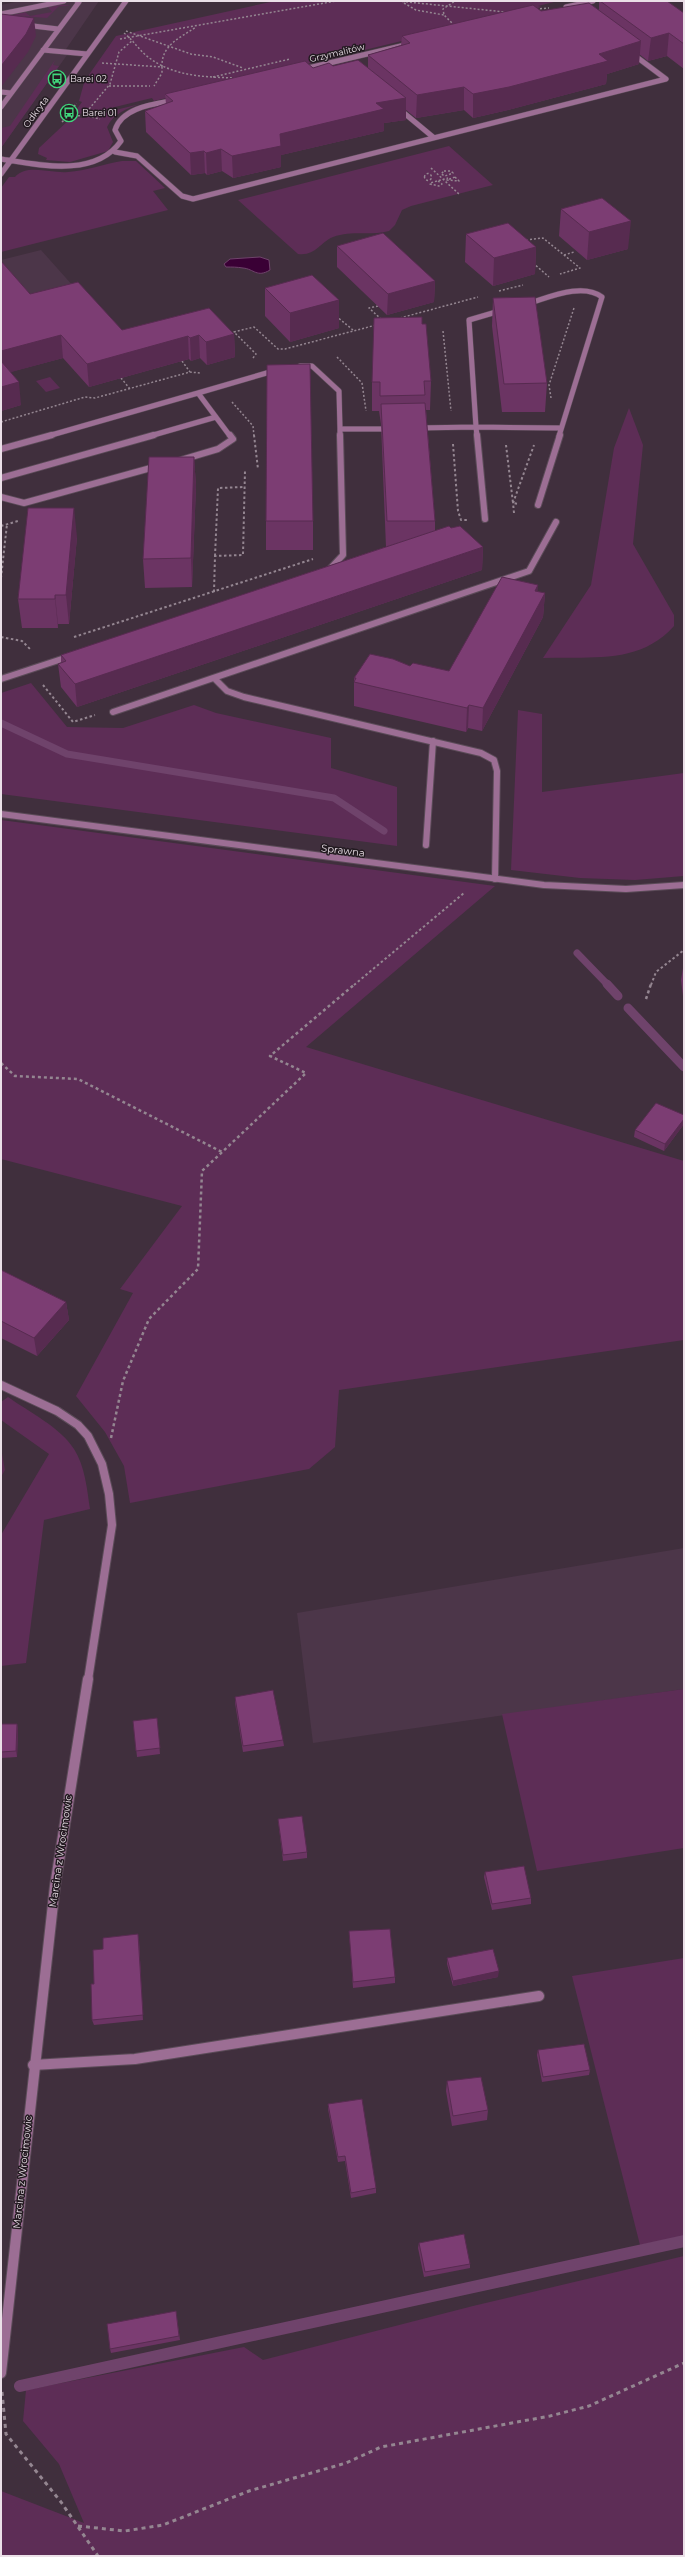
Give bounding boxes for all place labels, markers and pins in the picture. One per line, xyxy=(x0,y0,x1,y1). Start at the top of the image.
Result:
bus stop icon: Barei 02 xyxy=(47,69,67,89)
place label: Barei 02 xyxy=(70,73,107,84)
bus stop icon: Barei 01 xyxy=(59,103,79,123)
place label: Barei 01 xyxy=(82,107,117,118)

